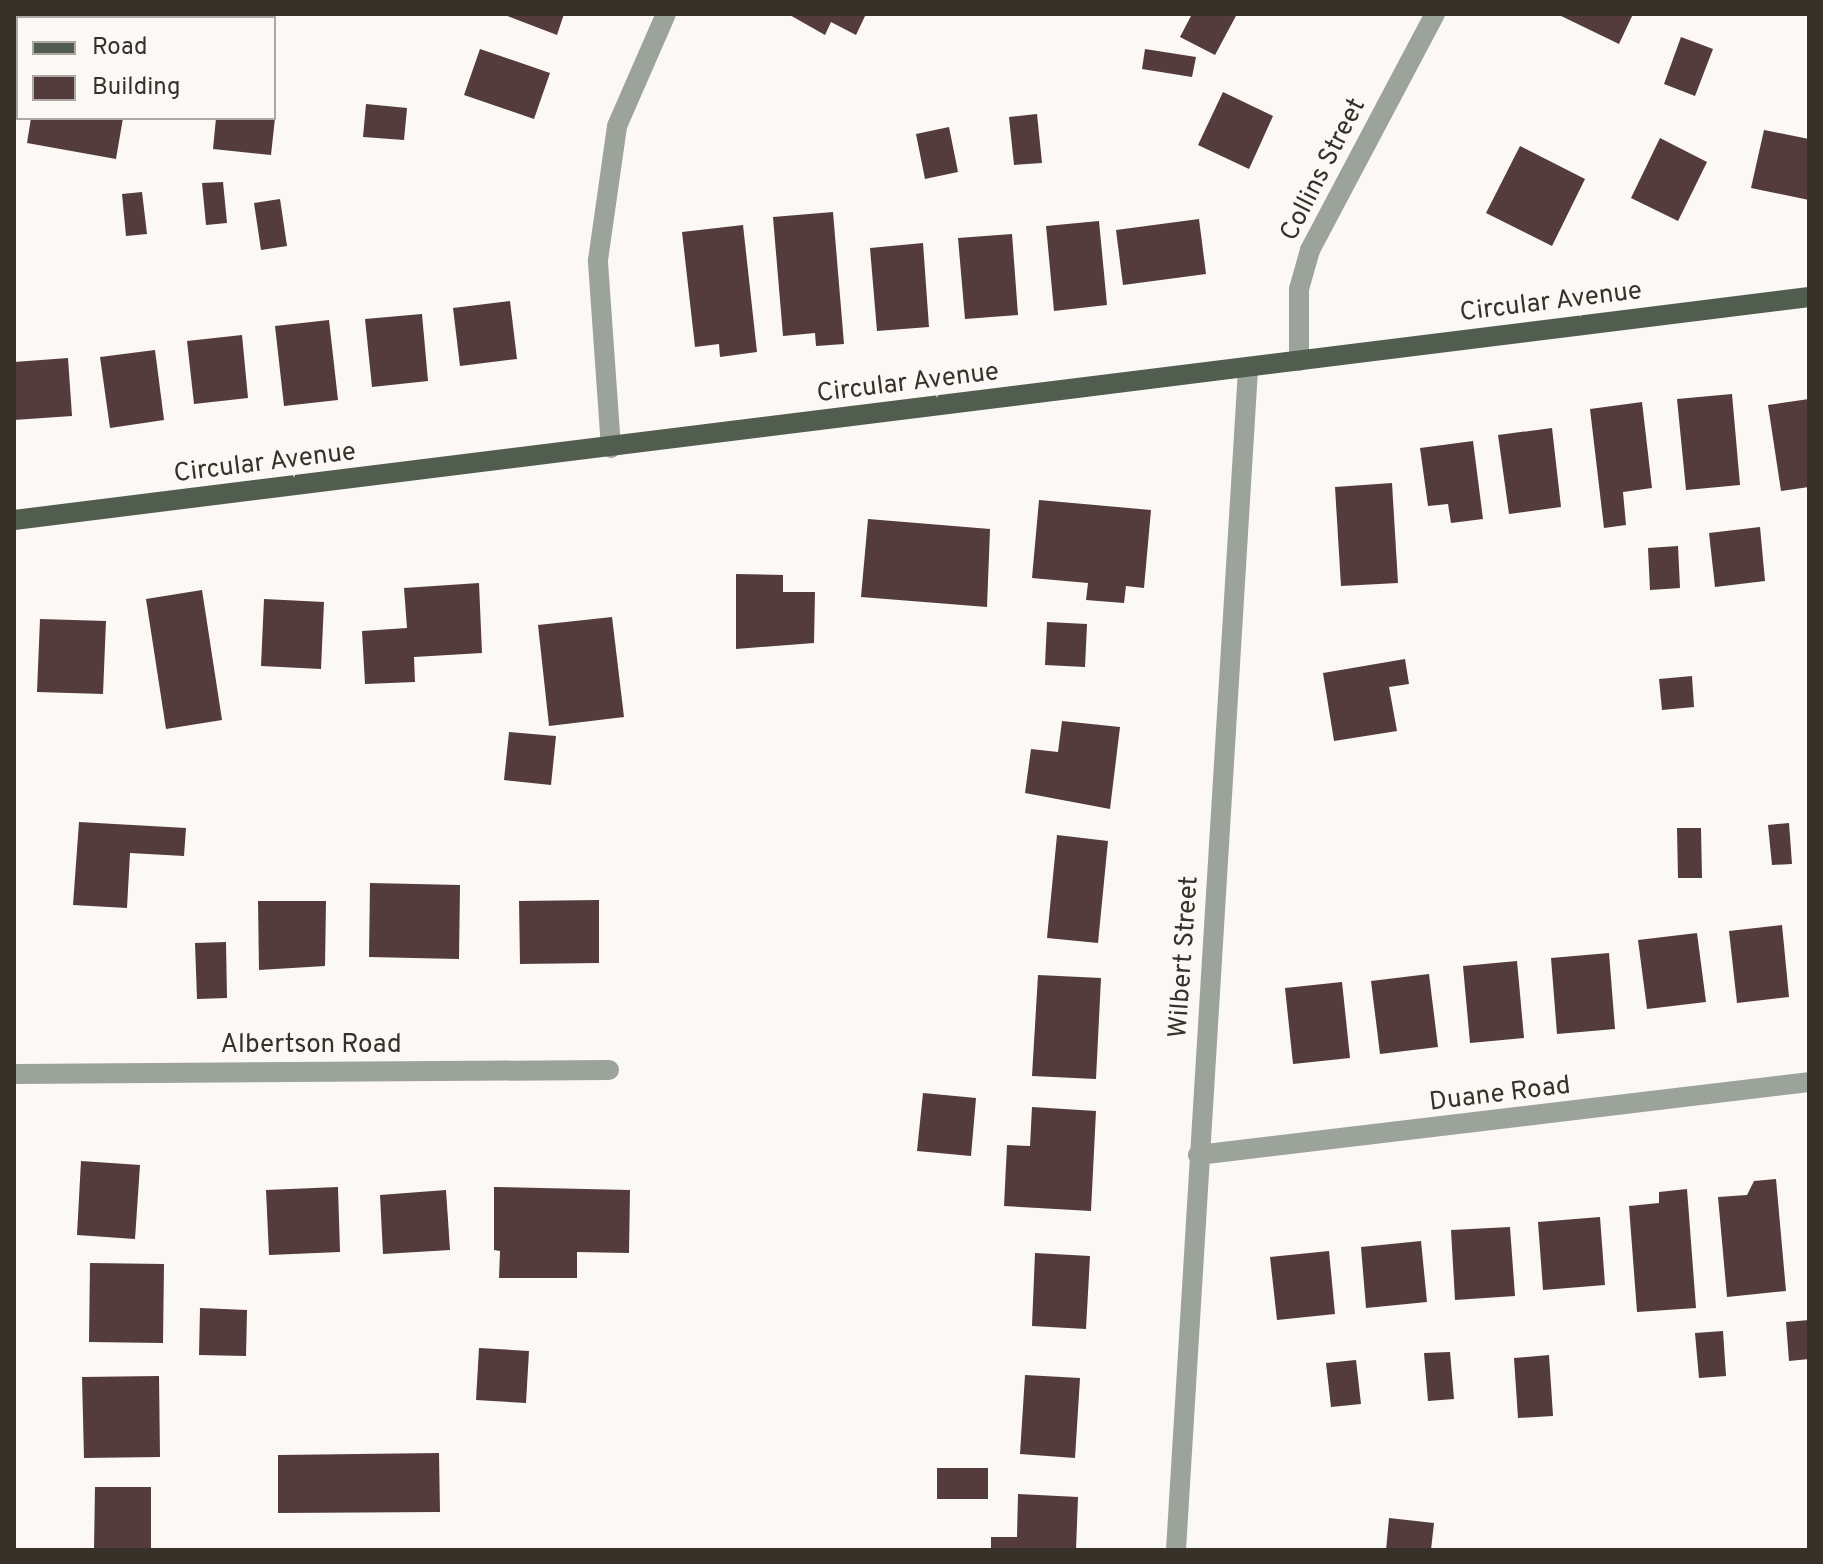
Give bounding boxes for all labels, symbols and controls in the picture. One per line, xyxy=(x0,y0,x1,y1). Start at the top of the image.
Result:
legend xyxy=(16,16,276,120)
text: Road xyxy=(92,33,148,63)
text: Building xyxy=(92,73,181,103)
street label: Collins Street xyxy=(1275,93,1373,247)
street label: Circular Avenue xyxy=(1458,276,1644,330)
street label: Circular Avenue xyxy=(815,357,1001,411)
street label: Circular Avenue xyxy=(172,437,358,491)
street label: Wilbert Street xyxy=(1164,875,1206,1039)
street label: Albertson Road xyxy=(220,1030,402,1062)
street label: Duane Road xyxy=(1428,1071,1572,1119)

